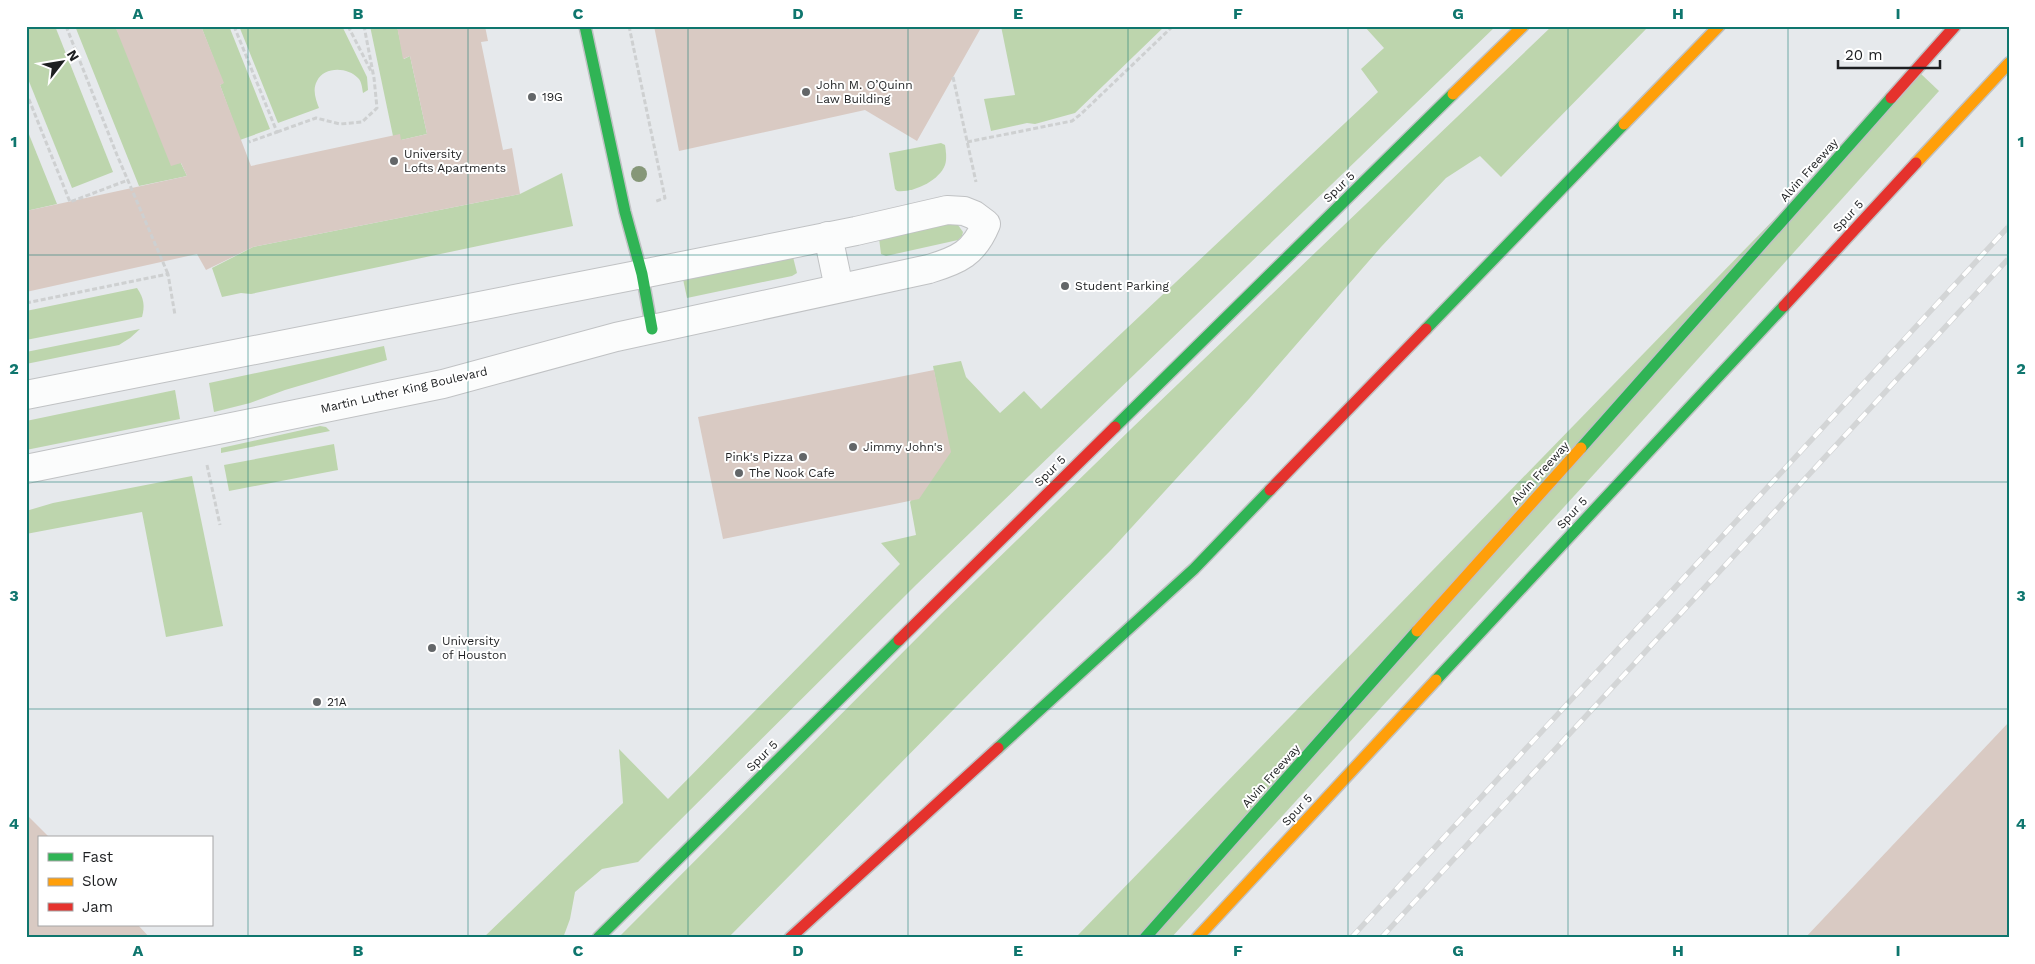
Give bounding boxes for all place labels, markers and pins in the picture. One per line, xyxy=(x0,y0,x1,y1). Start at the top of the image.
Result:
place label: John M. O’Quinn Law Building xyxy=(816,78,913,106)
marker: John M. O’Quinn Law Building xyxy=(800,86,812,98)
place label: 19G xyxy=(542,90,563,104)
marker: 19G xyxy=(526,91,538,103)
place label: University Lofts Apartments xyxy=(404,147,506,175)
marker: University Lofts Apartments xyxy=(388,155,400,167)
place label: Student Parking xyxy=(1075,279,1169,293)
marker: Student Parking xyxy=(1059,280,1071,292)
place label: Jimmy John's xyxy=(863,440,943,454)
marker: Jimmy John's xyxy=(847,441,859,453)
place label: Pink's Pizza xyxy=(725,450,793,464)
marker: Pink's Pizza xyxy=(797,451,809,463)
place label: The Nook Cafe xyxy=(749,466,835,480)
marker: The Nook Cafe xyxy=(733,467,745,479)
place label: University of Houston xyxy=(442,634,507,662)
marker: University of Houston xyxy=(426,642,438,654)
place label: 21A xyxy=(327,695,347,709)
marker: 21A xyxy=(311,696,323,708)

